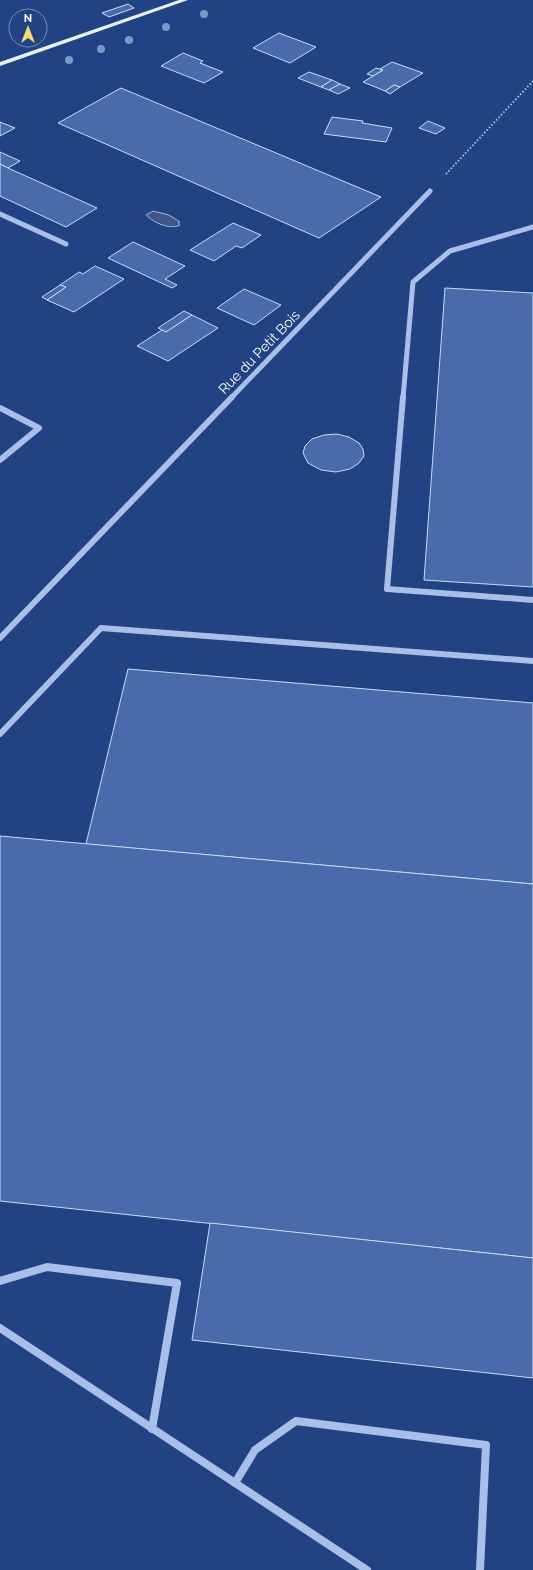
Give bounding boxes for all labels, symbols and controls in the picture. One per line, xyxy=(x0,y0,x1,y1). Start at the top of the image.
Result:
north arrow xyxy=(8,8,48,48)
text: N xyxy=(24,12,32,25)
street label: Rue du Petit Bois xyxy=(215,307,303,397)

